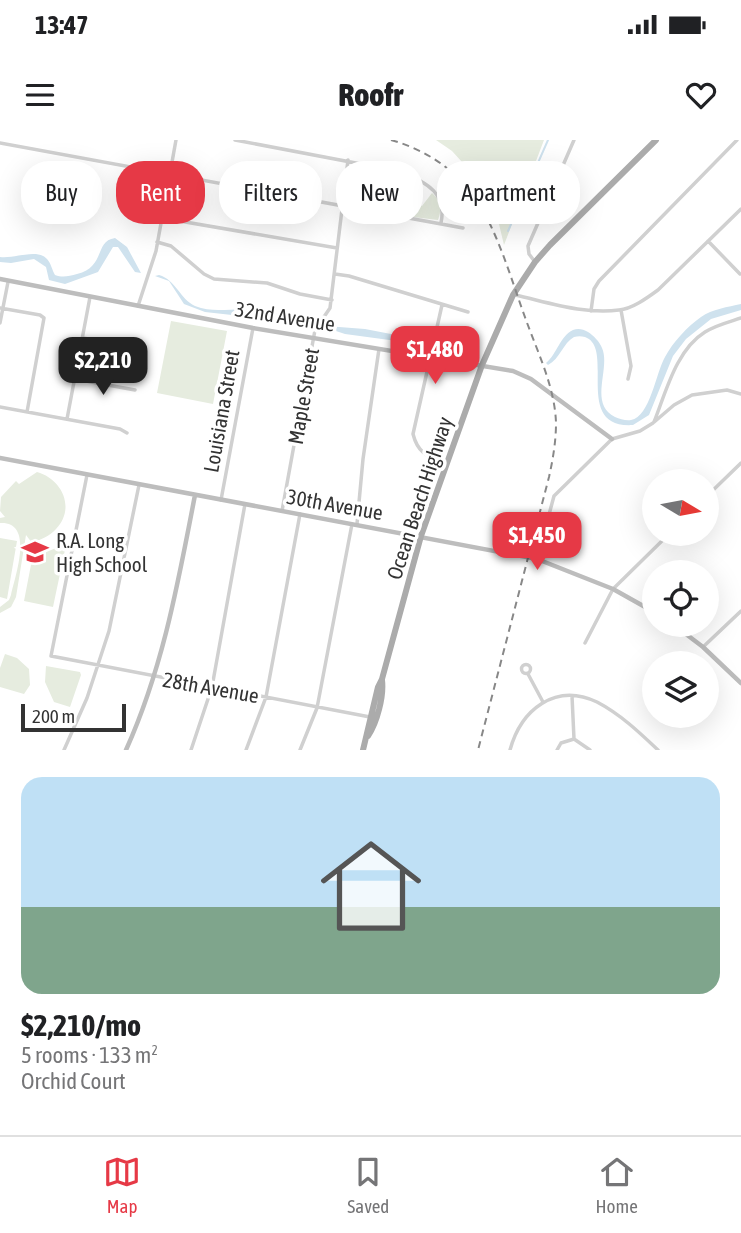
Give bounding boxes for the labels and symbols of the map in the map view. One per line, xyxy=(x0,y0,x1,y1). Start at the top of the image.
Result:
street label: 32nd Avenue xyxy=(233,296,337,336)
pin: $1,480 xyxy=(378,327,492,386)
pin: $2,210 xyxy=(46,338,160,397)
street label: Maple Street xyxy=(283,346,323,446)
street label: Louisiana Street xyxy=(198,348,244,474)
street label: Ocean Beach Highway xyxy=(381,413,457,582)
north arrow xyxy=(642,469,719,546)
street label: 30th Avenue xyxy=(285,484,385,524)
pin: $1,450 xyxy=(480,512,594,572)
place label: R.A. Long High School xyxy=(56,528,148,576)
school or university icon: R.A. Long High School xyxy=(20,537,50,567)
street label: 28th Avenue xyxy=(161,667,261,707)
scale bar xyxy=(21,701,126,733)

